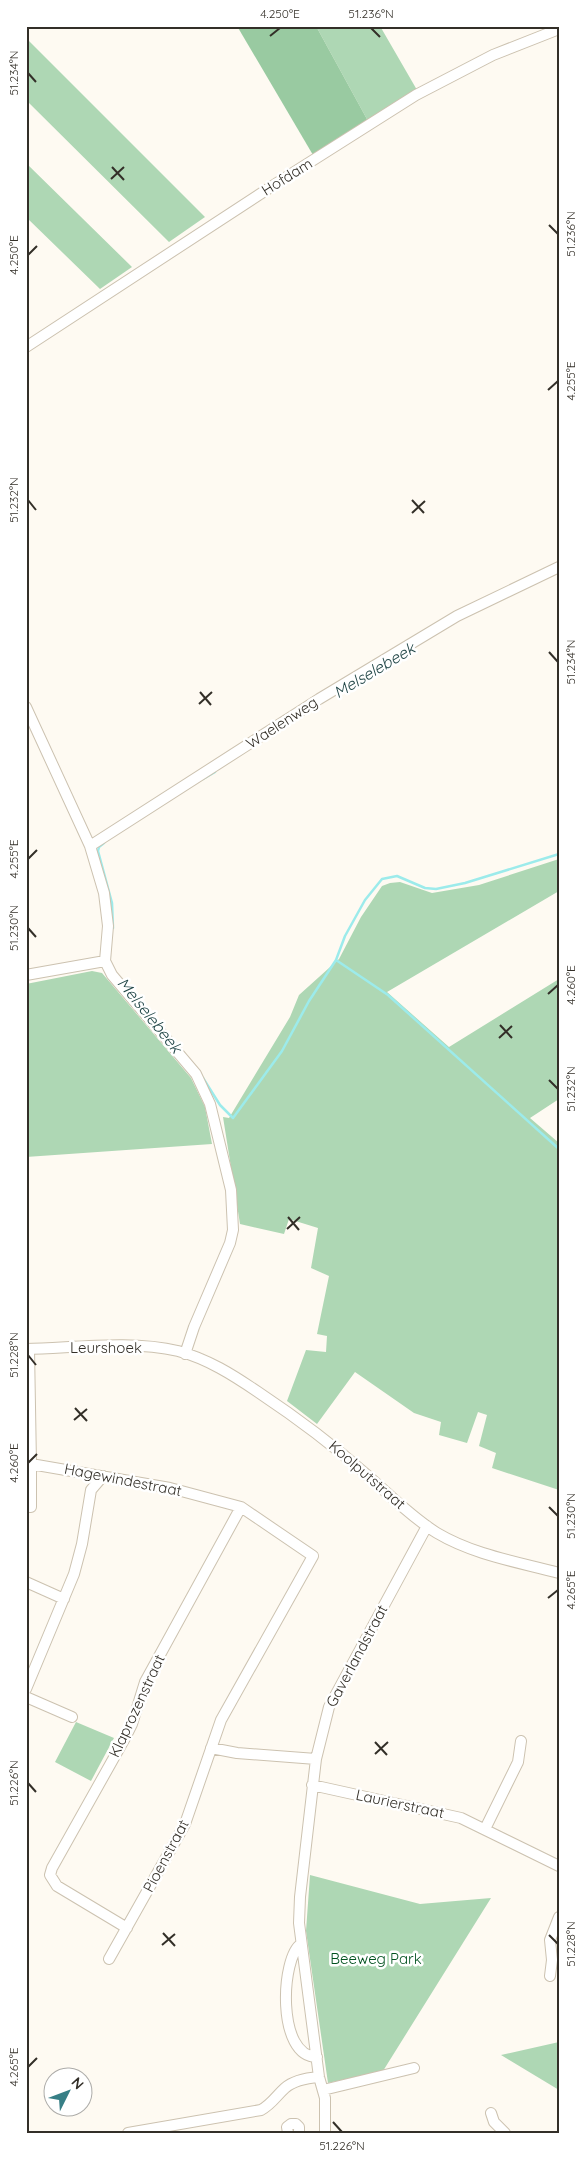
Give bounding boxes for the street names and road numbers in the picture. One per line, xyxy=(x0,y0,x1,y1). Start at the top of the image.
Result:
street label: Hofdam xyxy=(258,154,316,200)
street label: Waelenweg xyxy=(242,692,321,753)
street label: Leurshoek xyxy=(70,1338,142,1357)
street label: Koolputstraat xyxy=(325,1436,410,1513)
street label: Hagewindestraat xyxy=(63,1459,183,1500)
street label: Gaverlandstraat xyxy=(322,1601,391,1710)
street label: Klaprozenstraat xyxy=(104,1651,169,1760)
street label: Laurierstraat xyxy=(354,1785,446,1822)
street label: Pioenstraat xyxy=(139,1816,193,1895)

